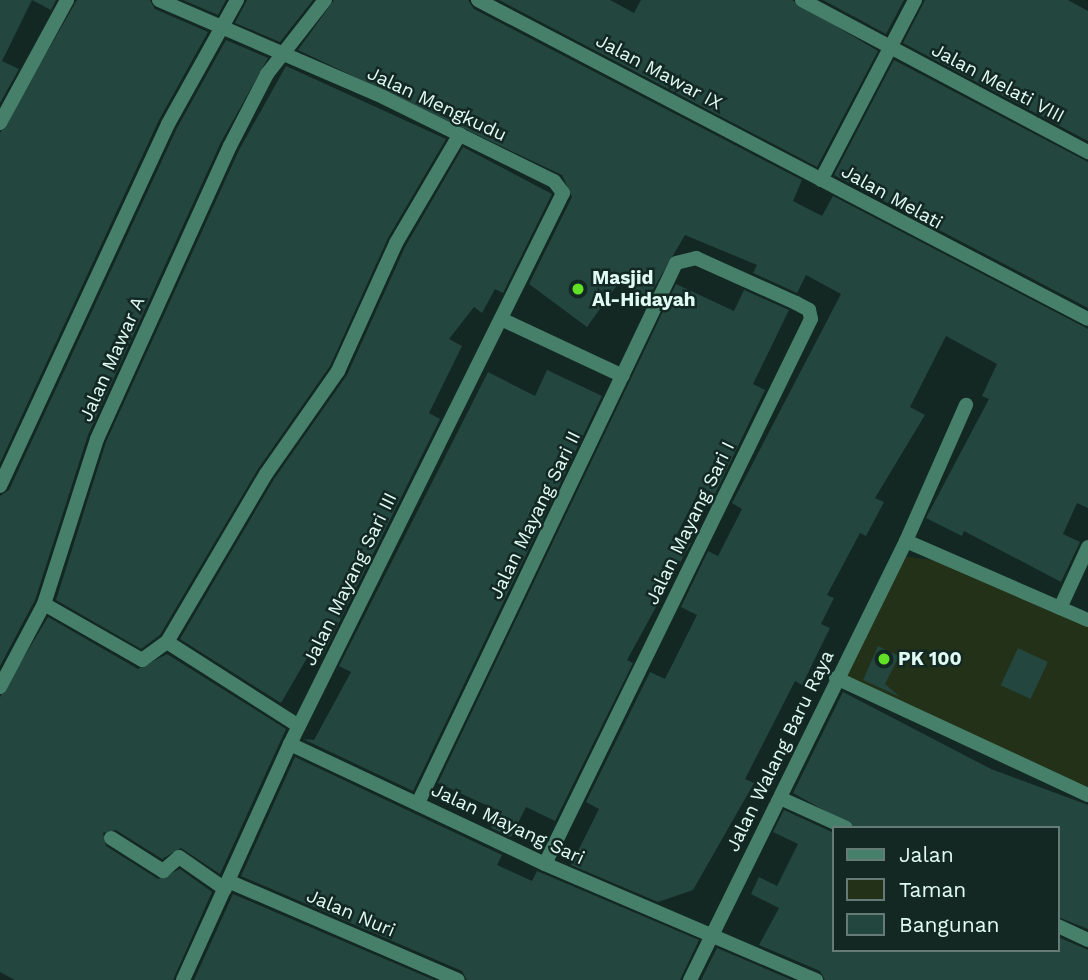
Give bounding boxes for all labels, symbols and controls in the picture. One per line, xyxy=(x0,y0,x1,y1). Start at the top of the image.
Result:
street label: Jalan Mawar IX xyxy=(592,29,726,115)
street label: Jalan Melati VIII xyxy=(927,38,1069,128)
street label: Jalan Mengkudu xyxy=(364,62,510,146)
street label: Jalan Melati xyxy=(837,160,947,234)
place label: Masjid Al-Hidayah xyxy=(592,267,696,311)
marker: Masjid Al-Hidayah xyxy=(570,281,586,297)
street label: Jalan Mawar A xyxy=(74,292,150,426)
street label: Jalan Mayang Sari II xyxy=(484,427,586,603)
street label: Jalan Mayang Sari I xyxy=(641,438,739,608)
street label: Jalan Mayang Sari III xyxy=(298,489,402,669)
street label: Jalan Walang Baru Raya xyxy=(721,647,839,855)
place label: PK 100 xyxy=(898,648,962,670)
marker: PK 100 xyxy=(876,651,892,667)
street label: Jalan Mayang Sari xyxy=(428,778,588,870)
legend xyxy=(832,826,1060,952)
text: Jalan xyxy=(899,842,954,867)
text: Taman xyxy=(899,877,966,902)
street label: Jalan Nuri xyxy=(303,884,399,942)
text: Bangunan xyxy=(899,912,1000,937)

